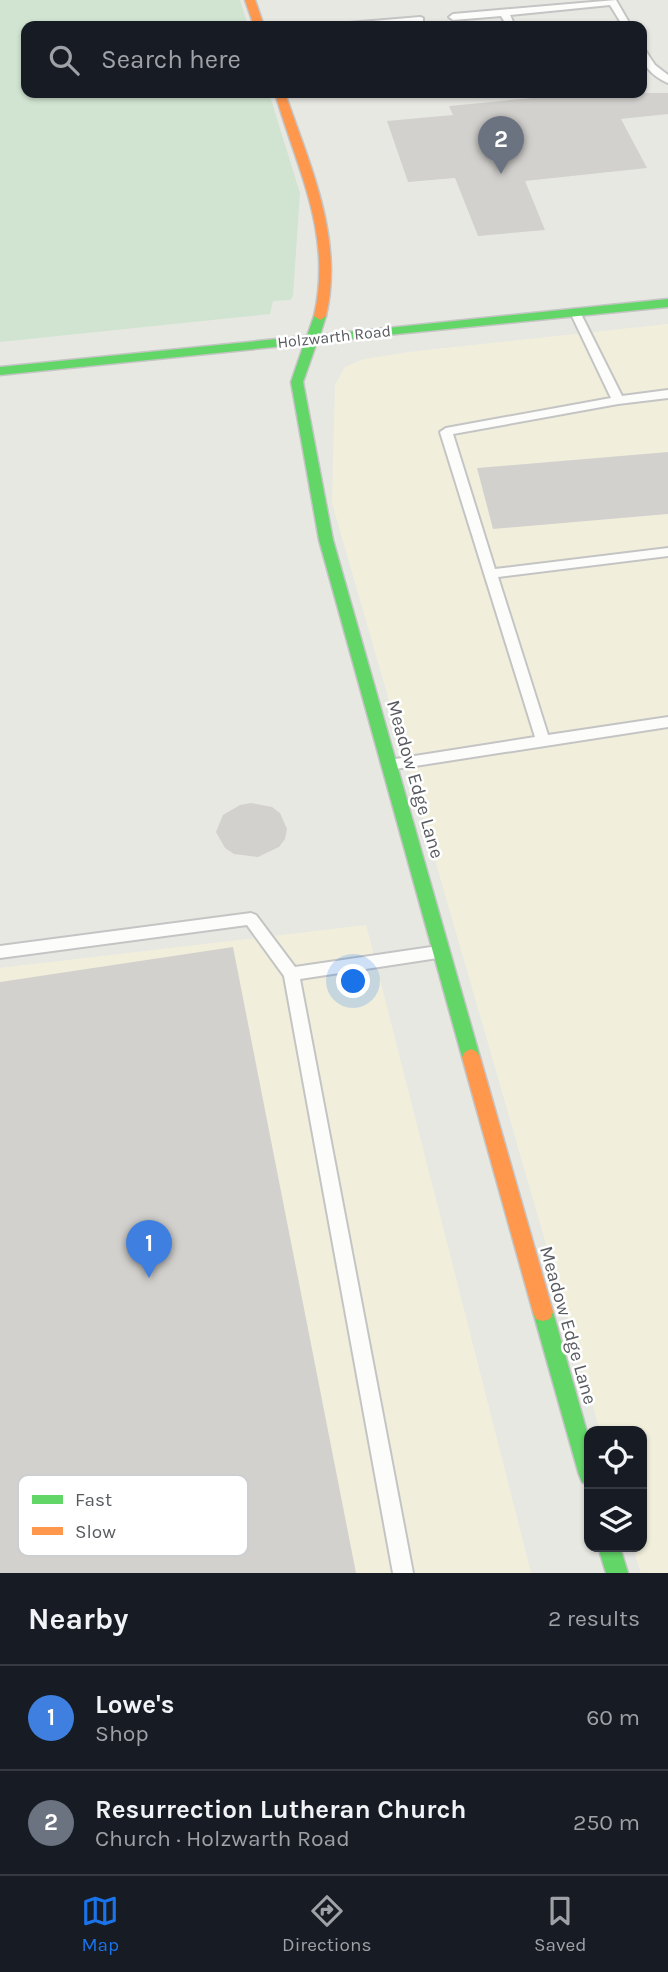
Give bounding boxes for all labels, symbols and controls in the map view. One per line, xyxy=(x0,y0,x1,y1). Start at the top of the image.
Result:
search box xyxy=(21,21,647,98)
icon: search xyxy=(45,41,83,79)
text: Search here xyxy=(101,44,241,75)
pin: 2 xyxy=(478,116,524,174)
street label: Holzwarth Road xyxy=(276,321,392,352)
street label: Meadow Edge Lane xyxy=(382,698,448,861)
your location xyxy=(336,964,370,998)
pin: 1 xyxy=(126,1220,172,1278)
street label: Meadow Edge Lane xyxy=(535,1244,601,1407)
map controls xyxy=(584,1426,647,1552)
button: locate xyxy=(584,1426,647,1489)
legend xyxy=(18,1475,248,1556)
text: Fast xyxy=(75,1489,112,1511)
button: layers xyxy=(584,1489,647,1552)
text: Slow xyxy=(75,1521,116,1543)
text: Nearby xyxy=(28,1601,128,1637)
text: 2 results xyxy=(548,1605,640,1632)
text: Lowe's xyxy=(95,1689,174,1720)
text: 1 xyxy=(47,1704,55,1731)
text: 60 m xyxy=(586,1704,640,1731)
text: Shop xyxy=(95,1720,149,1747)
text: Resurrection Lutheran Church xyxy=(95,1794,466,1825)
text: 2 xyxy=(44,1809,58,1836)
text: 250 m xyxy=(573,1809,640,1836)
text: Church · Holzwarth Road xyxy=(95,1825,350,1852)
tab: Map xyxy=(81,1892,119,1956)
tab: Directions xyxy=(282,1892,371,1956)
tab: Saved xyxy=(534,1892,587,1956)

